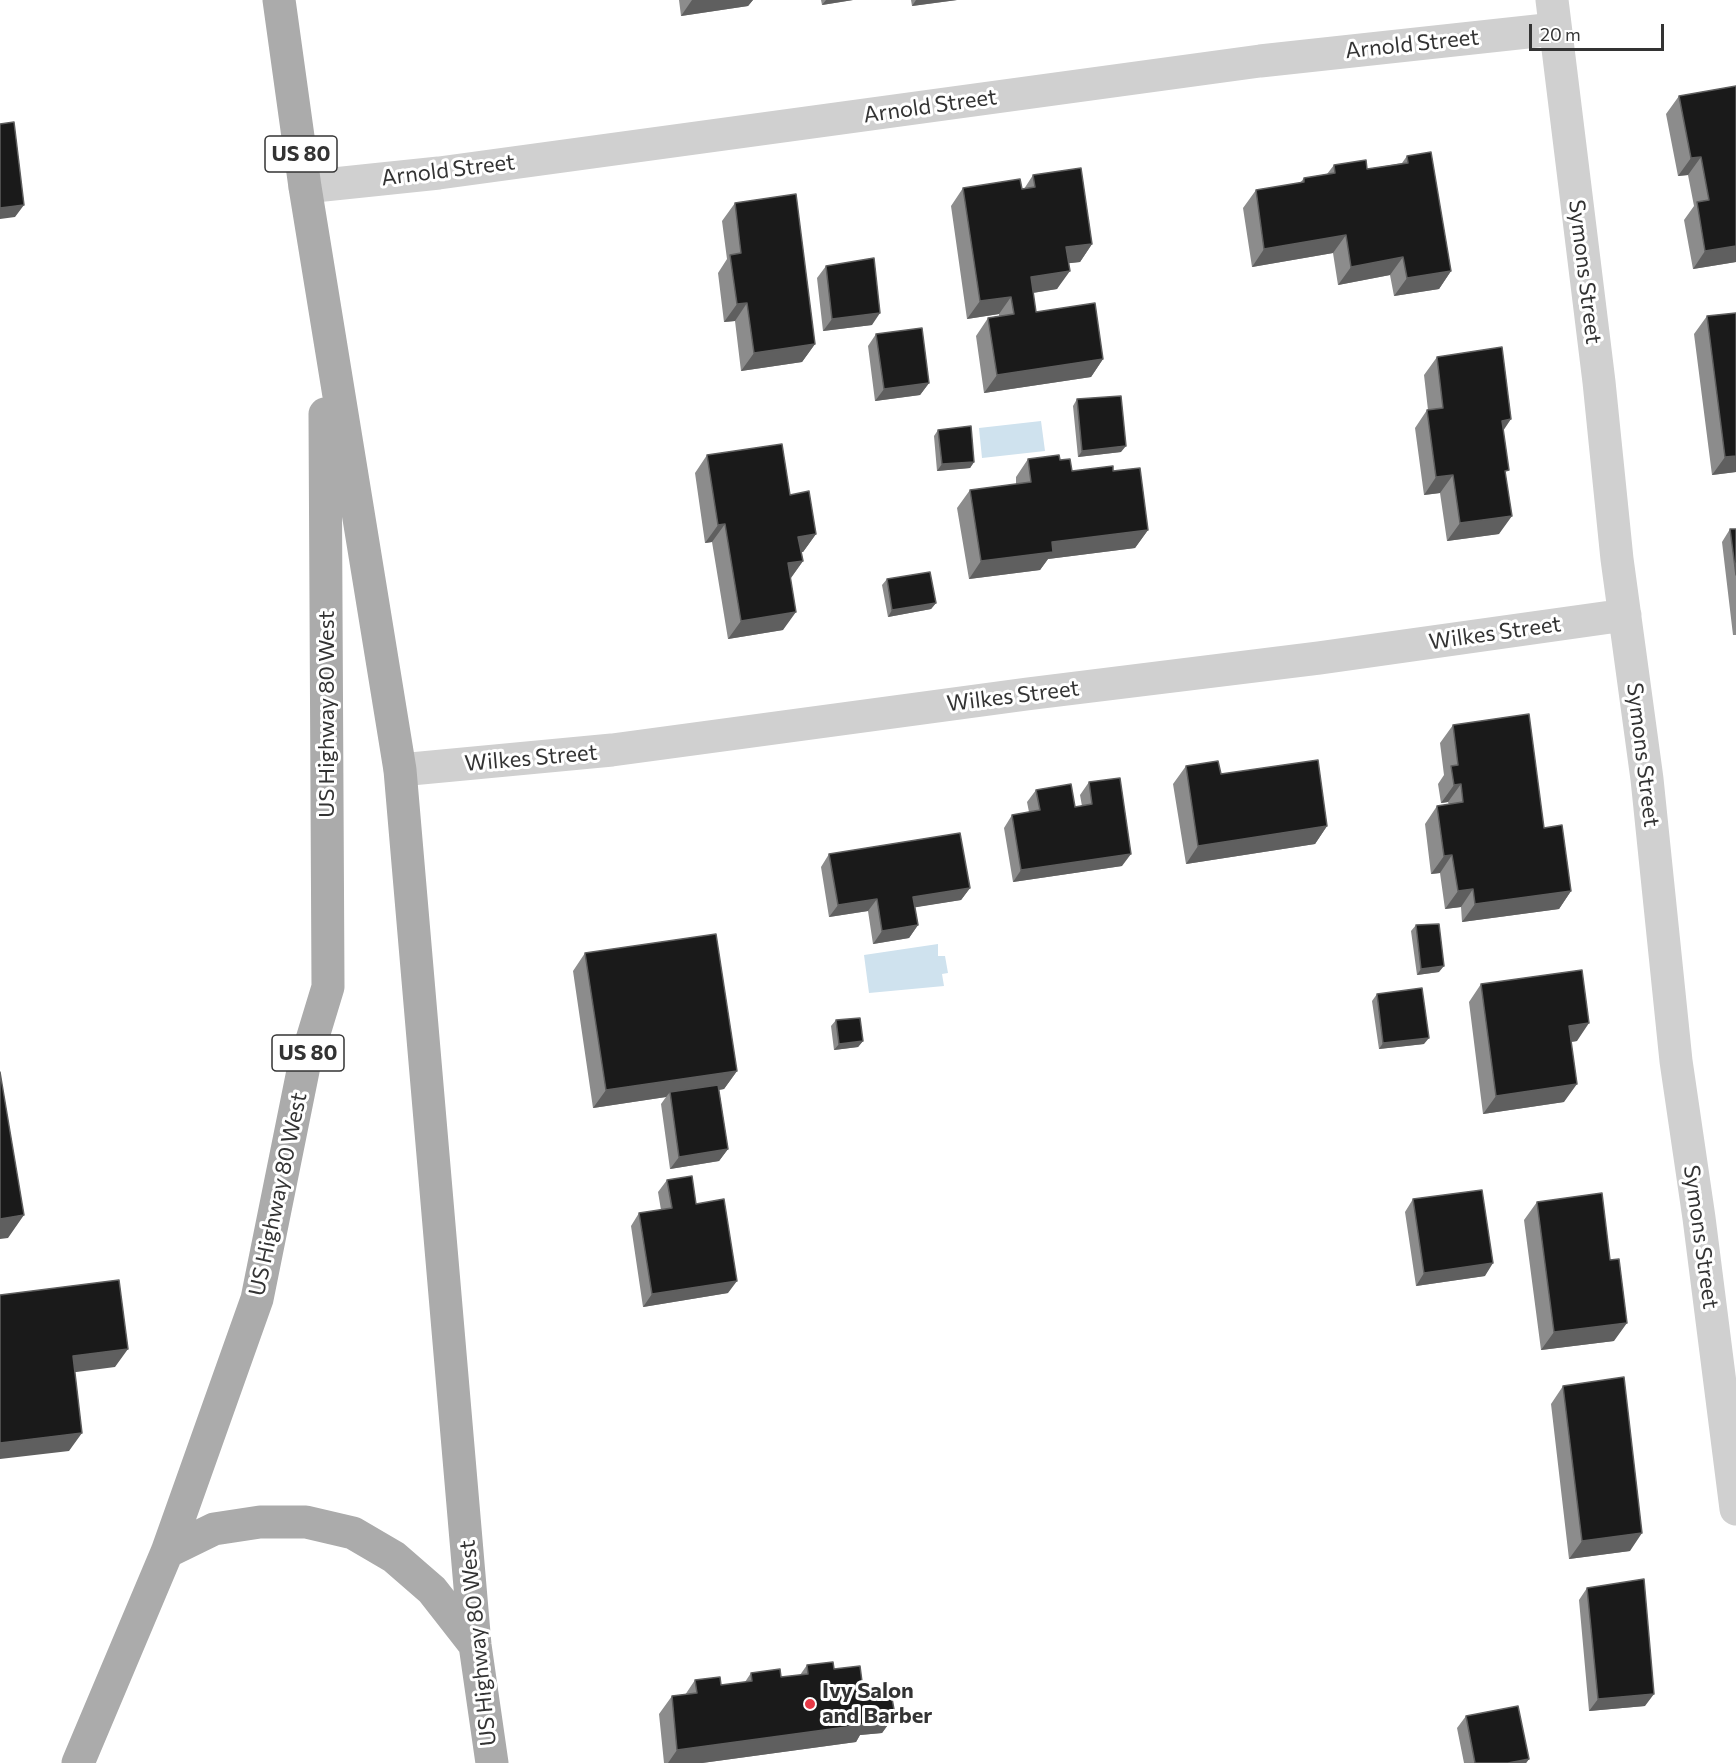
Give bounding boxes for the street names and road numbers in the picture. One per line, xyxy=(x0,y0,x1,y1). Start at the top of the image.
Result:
street label: Arnold Street xyxy=(1344,24,1480,64)
street label: Arnold Street xyxy=(862,84,998,128)
road number: US 80 xyxy=(265,136,337,172)
street label: Arnold Street xyxy=(380,149,516,191)
street label: Symons Street xyxy=(1563,198,1607,346)
street label: US Highway 80 West xyxy=(314,610,340,818)
street label: Wilkes Street xyxy=(1427,611,1563,655)
street label: Wilkes Street xyxy=(945,675,1081,717)
street label: Symons Street xyxy=(1621,681,1665,829)
street label: Wilkes Street xyxy=(464,739,598,777)
road number: US 80 xyxy=(272,1035,344,1071)
street label: US Highway 80 West xyxy=(244,1090,312,1298)
street label: Symons Street xyxy=(1678,1163,1724,1311)
street label: US Highway 80 West xyxy=(454,1539,502,1747)

